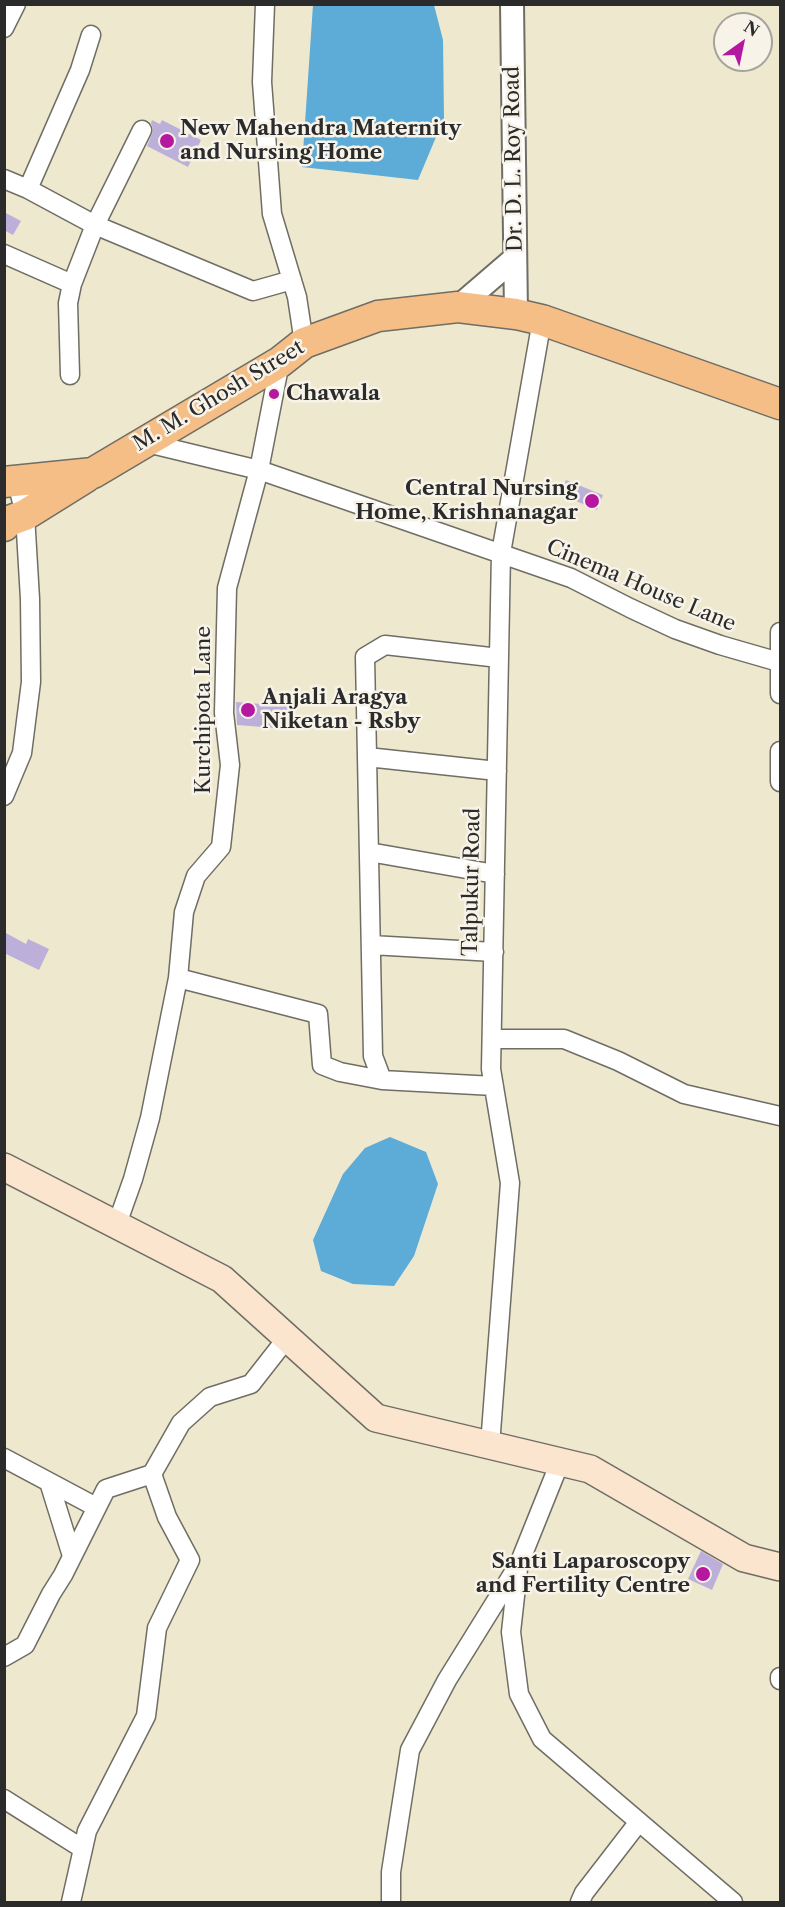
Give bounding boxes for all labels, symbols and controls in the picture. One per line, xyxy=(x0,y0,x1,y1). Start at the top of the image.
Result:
north arrow xyxy=(713,12,773,72)
text: N xyxy=(740,16,763,41)
street label: Dr. D. L. Roy Road xyxy=(500,66,528,252)
place label: New Mahendra Maternity and Nursing Home xyxy=(180,116,461,166)
marker: New Mahendra Maternity and Nursing Home xyxy=(158,132,176,150)
street label: M. M. Ghosh Street xyxy=(129,335,309,457)
place label: Chawala xyxy=(286,381,380,407)
marker: Chawala xyxy=(267,387,281,401)
place label: Central Nursing Home, Krishnanagar xyxy=(355,476,578,526)
marker: Central Nursing Home, Krishnanagar xyxy=(583,492,601,510)
street label: Cinema House Lane xyxy=(543,535,739,637)
street label: Kurchipota Lane xyxy=(191,626,217,794)
place label: Anjali Aragya Niketan - Rsby xyxy=(262,685,420,735)
marker: Anjali Aragya Niketan - Rsby xyxy=(239,701,257,719)
street label: Talpukur Road xyxy=(458,808,486,956)
place label: Santi Laparoscopy and Fertility Centre xyxy=(476,1549,690,1599)
marker: Santi Laparoscopy and Fertility Centre xyxy=(694,1565,712,1583)

